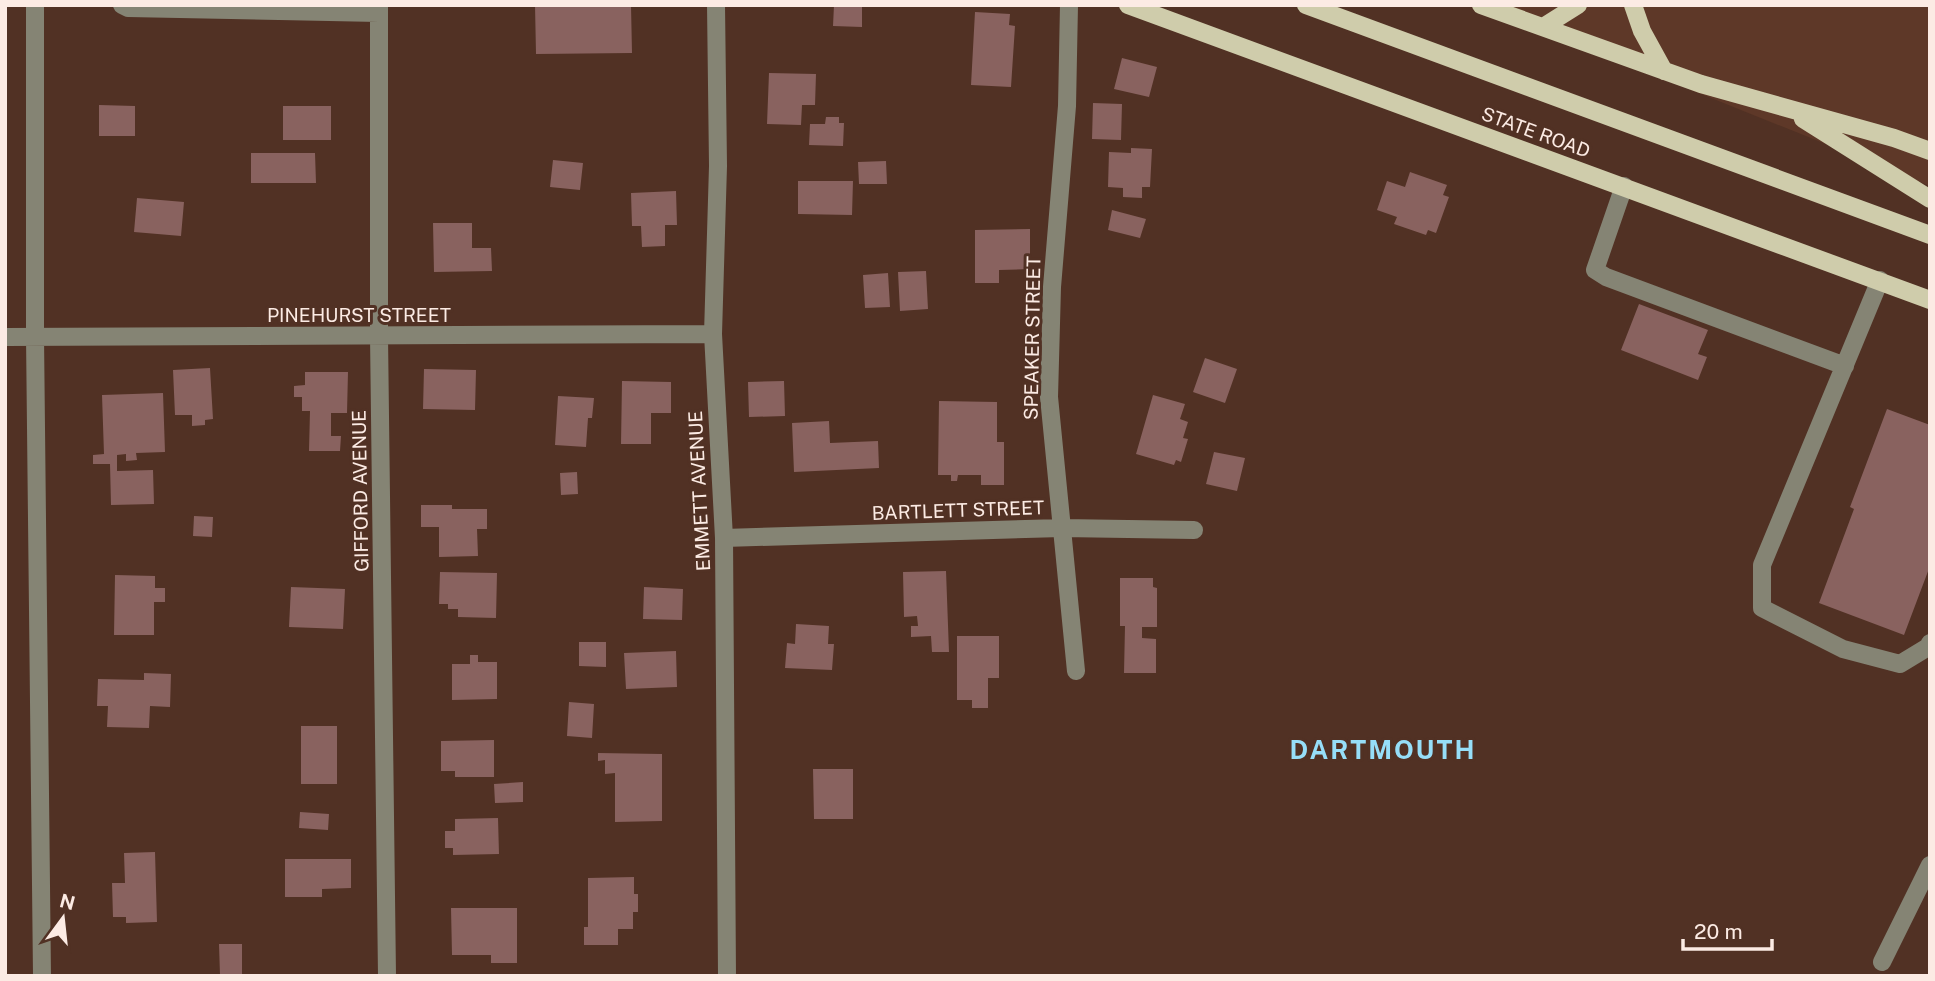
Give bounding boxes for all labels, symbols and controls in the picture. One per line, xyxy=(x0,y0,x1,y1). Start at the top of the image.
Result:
street label: STATE ROAD xyxy=(1479,102,1593,162)
street label: SPEAKER STREET xyxy=(1020,256,1044,420)
street label: PINEHURST STREET xyxy=(267,304,451,326)
street label: GIFFORD AVENUE xyxy=(348,410,372,572)
street label: EMMETT AVENUE xyxy=(684,410,714,572)
street label: BARTLETT STREET xyxy=(871,496,1045,524)
district label: DARTMOUTH xyxy=(1290,734,1476,765)
north arrow xyxy=(28,883,98,953)
text: N xyxy=(57,889,77,914)
scale bar xyxy=(1683,908,1772,952)
text: 20 m xyxy=(1694,919,1743,944)

